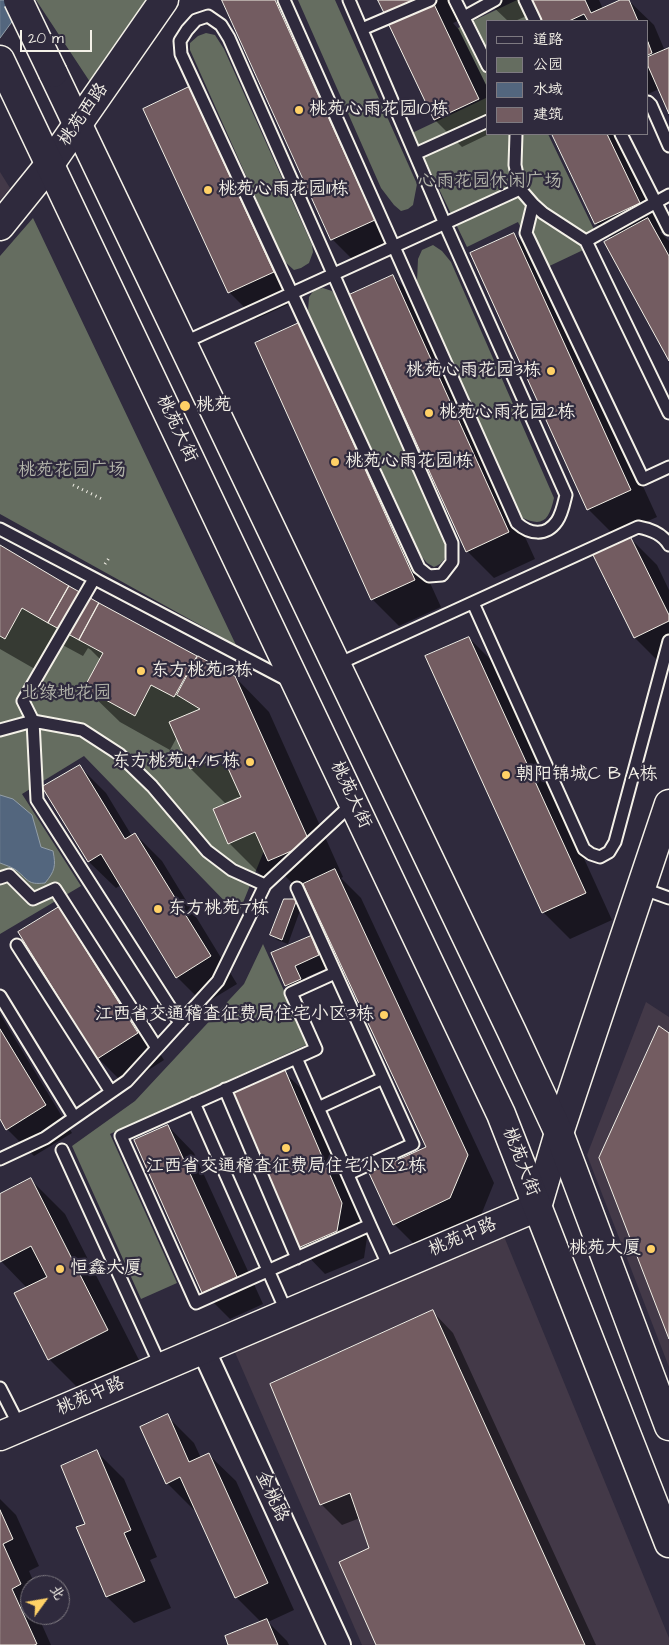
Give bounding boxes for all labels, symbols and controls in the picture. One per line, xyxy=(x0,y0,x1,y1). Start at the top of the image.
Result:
scale bar xyxy=(22,20,95,52)
legend xyxy=(487,20,649,135)
text: 20 m xyxy=(28,28,64,49)
text: 道路 xyxy=(533,29,563,50)
text: 公园 xyxy=(533,54,563,75)
street label: 桃苑西路 xyxy=(55,79,113,151)
text: 水域 xyxy=(533,79,563,100)
place label: 桃苑心雨花园10栋 xyxy=(309,99,449,121)
marker: 桃苑心雨花园10栋 xyxy=(293,104,305,116)
text: 建筑 xyxy=(533,104,563,125)
park label: 心雨花园休闲广场 xyxy=(418,171,562,193)
place label: 桃苑心雨花园11栋 xyxy=(218,179,349,201)
marker: 桃苑心雨花园11栋 xyxy=(202,184,214,196)
place label: 桃苑心雨花园3栋 xyxy=(406,360,541,382)
marker: 桃苑心雨花园3栋 xyxy=(545,365,557,377)
street label: 桃苑大街 xyxy=(151,392,201,466)
place label: 桃苑 xyxy=(196,395,232,417)
marker: 桃苑 xyxy=(178,399,192,413)
place label: 桃苑心雨花园2栋 xyxy=(439,402,575,424)
marker: 桃苑心雨花园2栋 xyxy=(423,407,435,419)
place label: 桃苑心雨花园1栋 xyxy=(345,451,473,473)
marker: 桃苑心雨花园1栋 xyxy=(329,456,341,468)
park label: 桃苑花园广场 xyxy=(18,460,126,482)
place label: 东方桃苑13栋 xyxy=(151,660,252,682)
marker: 东方桃苑13栋 xyxy=(135,665,147,677)
park label: 北绿地花园 xyxy=(21,683,111,705)
place label: 东方桃苑14/15栋 xyxy=(112,751,240,773)
marker: 东方桃苑14/15栋 xyxy=(244,756,256,768)
street label: 桃苑大街 xyxy=(325,758,375,832)
place label: 朝阳锦城C B A栋 xyxy=(516,764,657,786)
marker: 朝阳锦城C B A栋 xyxy=(500,769,512,781)
place label: 东方桃苑7栋 xyxy=(168,898,269,920)
marker: 东方桃苑7栋 xyxy=(152,903,164,915)
place label: 江西省交通稽查征费局住宅小区3栋 xyxy=(95,1004,374,1026)
marker: 江西省交通稽查征费局住宅小区3栋 xyxy=(378,1009,390,1021)
street label: 桃苑大街 xyxy=(497,1125,543,1199)
marker: 江西省交通稽查征费局住宅小区2栋 xyxy=(280,1142,292,1154)
place label: 江西省交通稽查征费局住宅小区2栋 xyxy=(146,1156,426,1178)
street label: 桃苑中路 xyxy=(426,1214,500,1262)
place label: 桃苑大厦 xyxy=(569,1238,641,1260)
marker: 桃苑大厦 xyxy=(645,1243,657,1255)
place label: 恒鑫大厦 xyxy=(70,1258,142,1280)
marker: 恒鑫大厦 xyxy=(54,1263,66,1275)
street label: 桃苑中路 xyxy=(54,1373,128,1421)
street label: 金桃路 xyxy=(250,1468,292,1526)
north arrow xyxy=(20,1575,70,1625)
text: 北 xyxy=(45,1581,69,1604)

